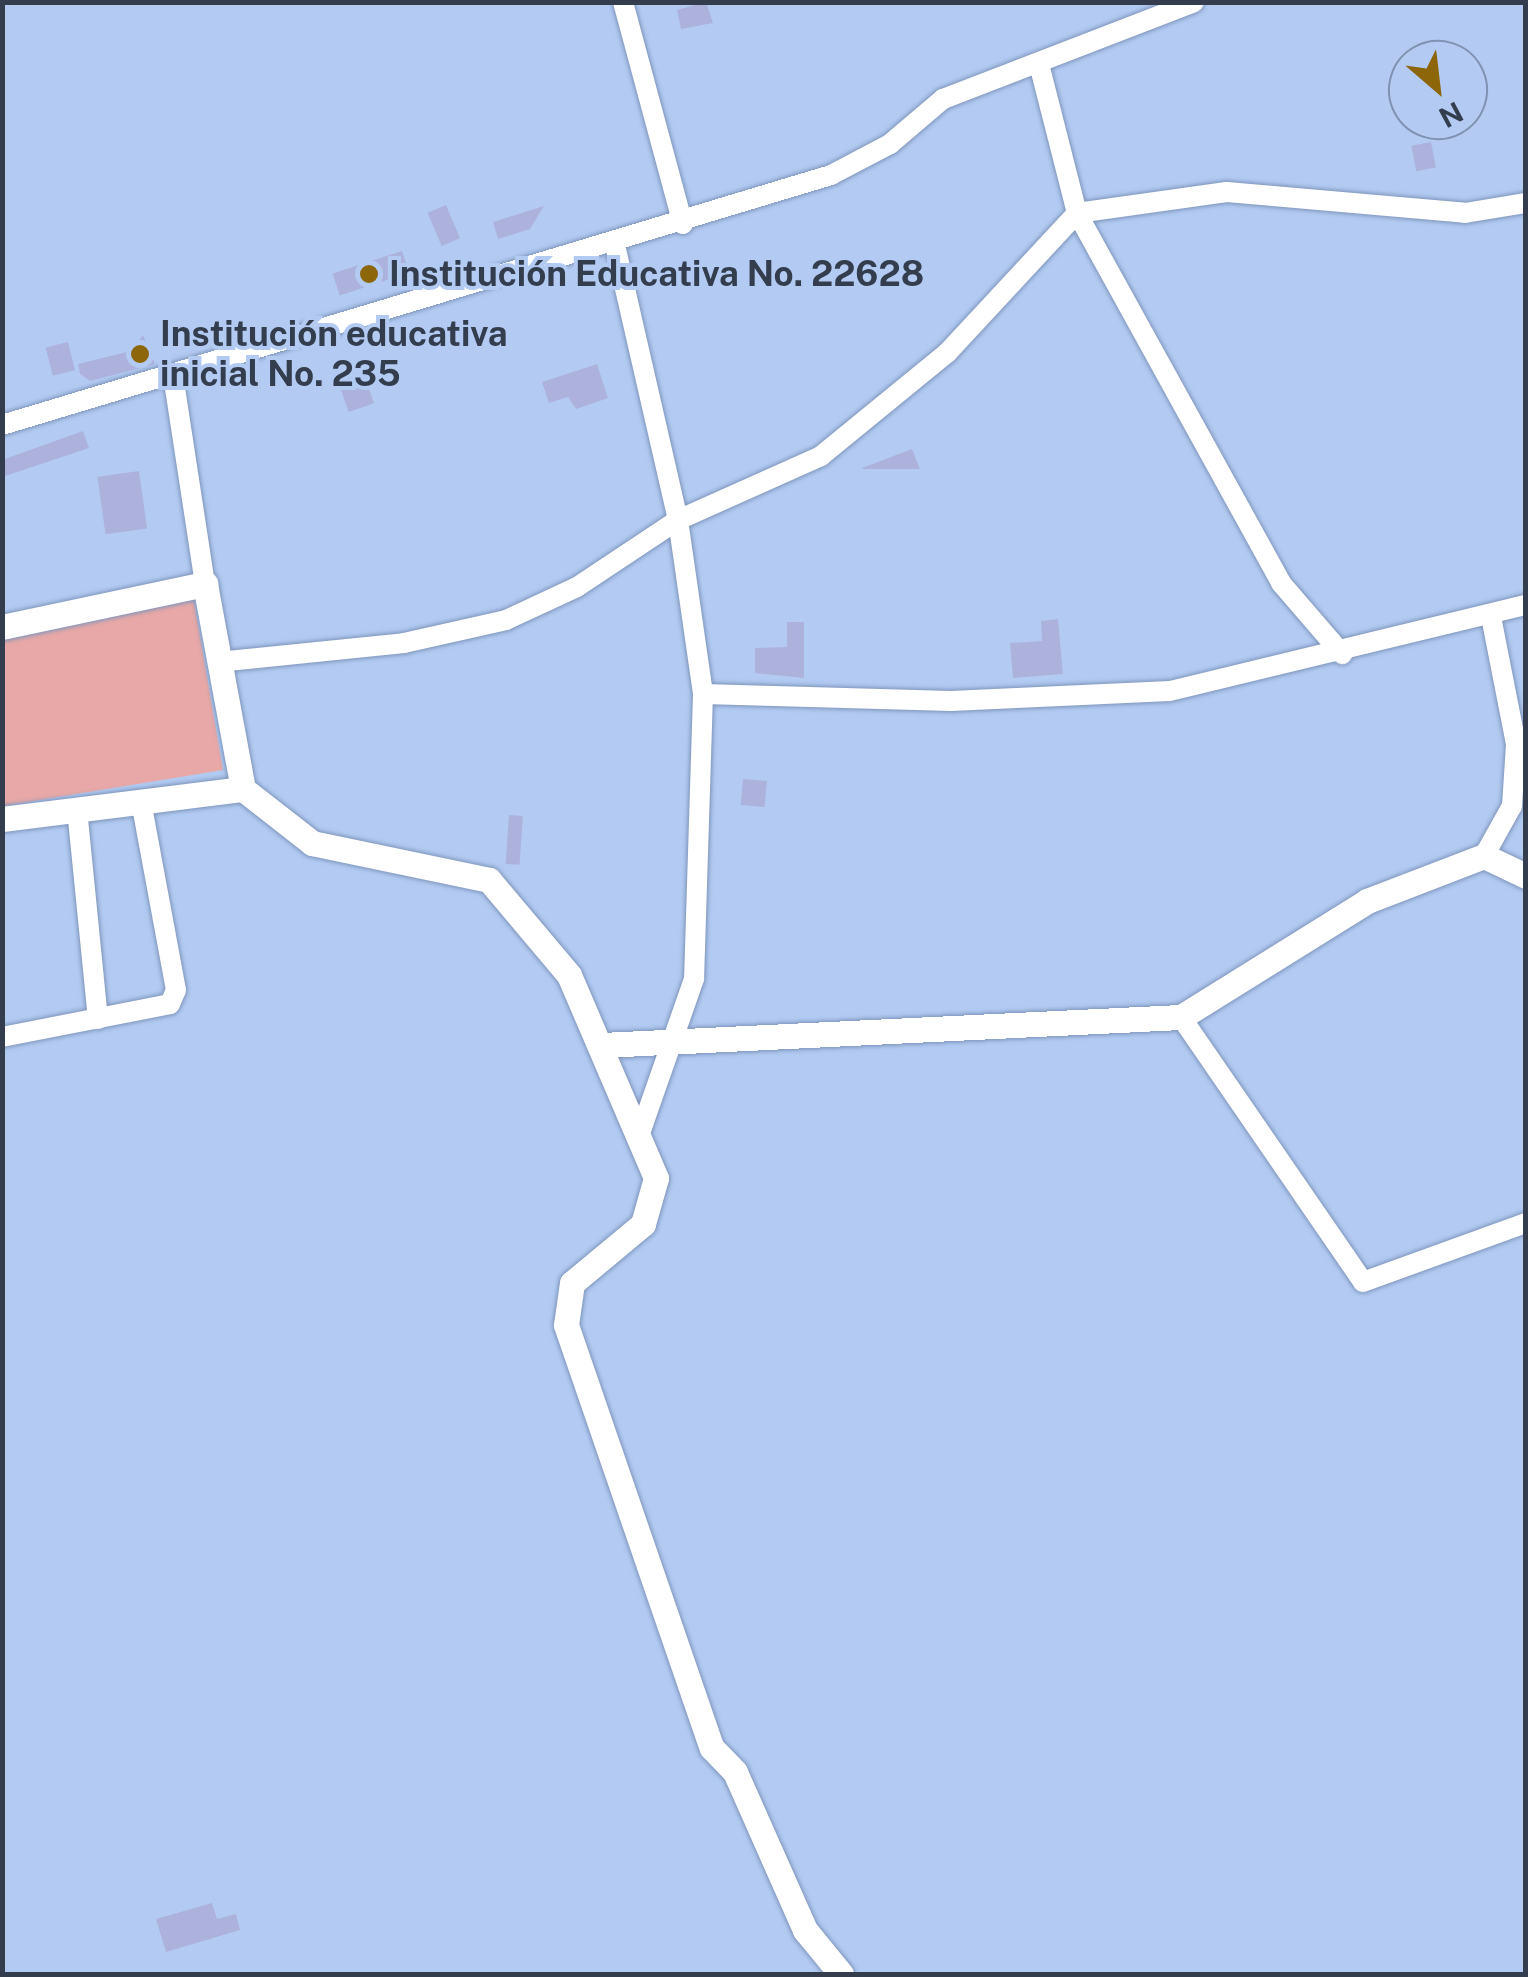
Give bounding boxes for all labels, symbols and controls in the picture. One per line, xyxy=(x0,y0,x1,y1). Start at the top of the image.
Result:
north arrow xyxy=(1388,40,1488,140)
text: N xyxy=(1434,95,1469,135)
place label: Institución Educativa No. 22628 xyxy=(389,253,924,295)
marker: Institución Educativa No. 22628 xyxy=(358,263,380,285)
place label: Institución educativa inicial No. 235 xyxy=(160,313,508,395)
marker: Institución educativa inicial No. 235 xyxy=(129,343,151,365)

